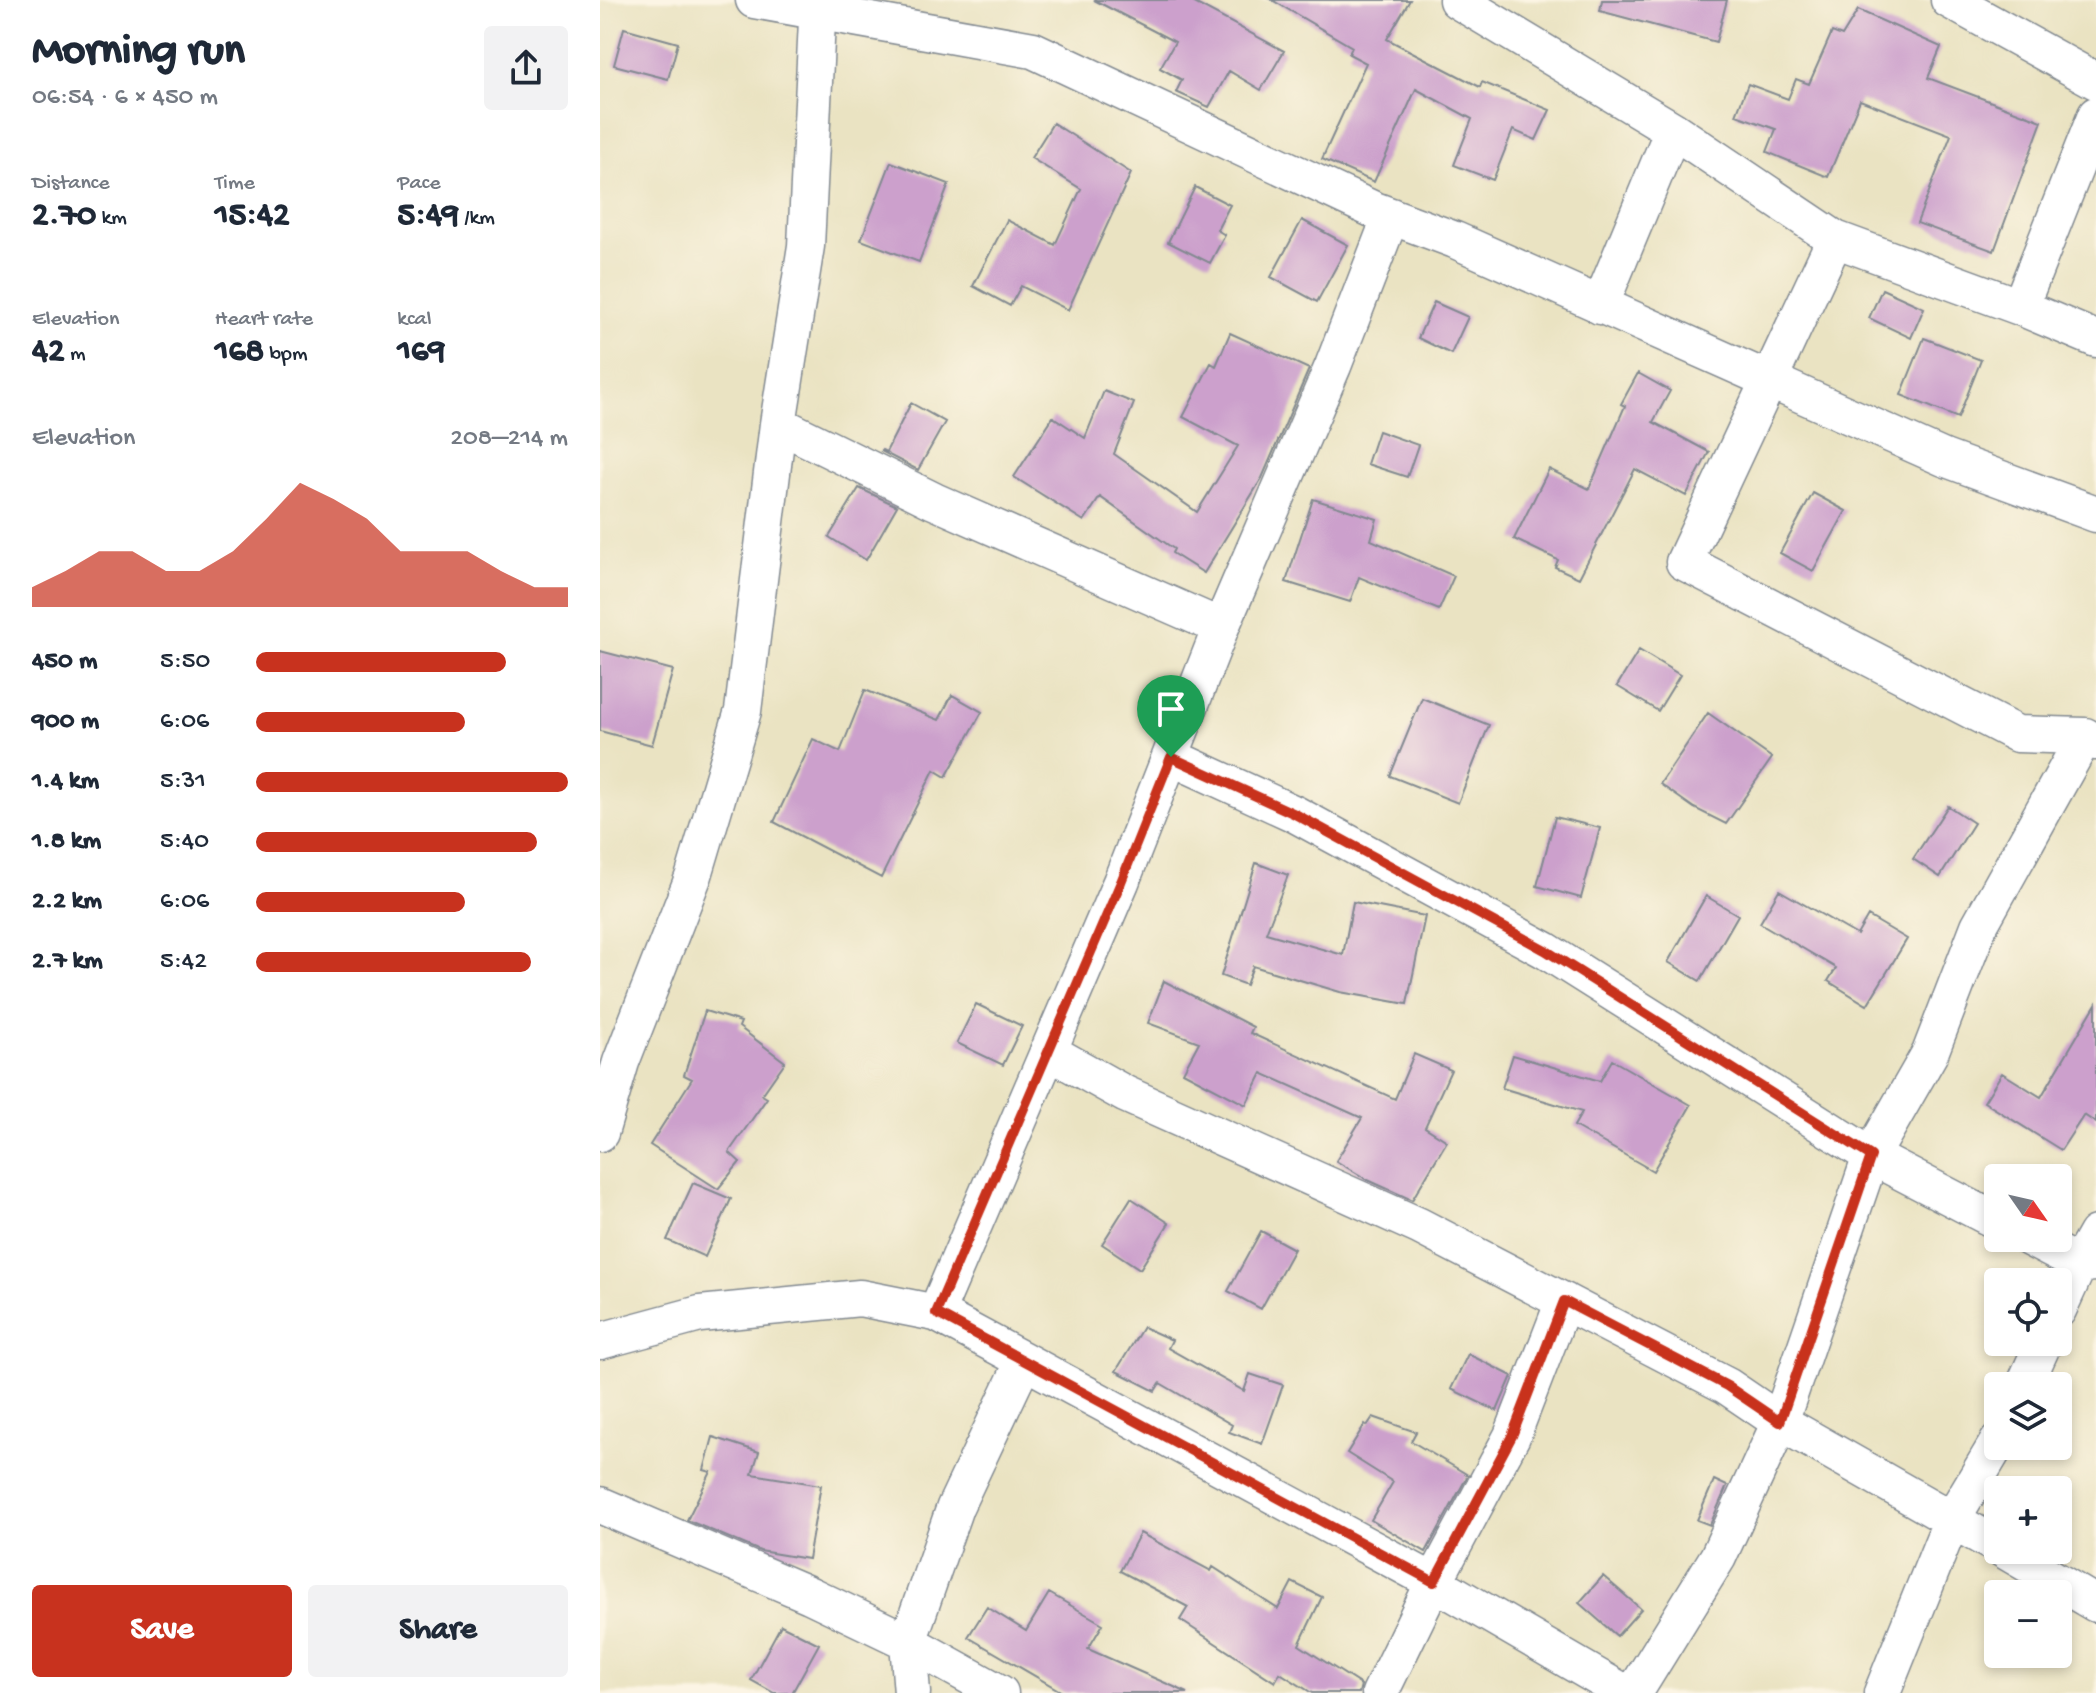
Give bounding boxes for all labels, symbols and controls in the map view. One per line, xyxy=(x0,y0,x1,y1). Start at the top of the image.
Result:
button: share xyxy=(484,26,568,110)
text: Morning run xyxy=(32,27,245,79)
text: 06:54 · 6 × 450 m xyxy=(32,83,218,114)
text: Distance xyxy=(32,171,110,197)
text: Time xyxy=(215,171,255,197)
text: Pace xyxy=(397,171,441,197)
text: 2.70 xyxy=(32,197,96,237)
text: 15:42 xyxy=(215,197,290,237)
text: 5:49 xyxy=(397,197,459,237)
text: km xyxy=(96,206,127,232)
text: /km xyxy=(459,206,495,232)
text: Elevation xyxy=(32,307,119,333)
text: Heart rate xyxy=(215,307,313,333)
text: kcal xyxy=(397,307,432,333)
text: 42 xyxy=(32,333,65,373)
text: 168 xyxy=(215,333,264,373)
text: 169 xyxy=(397,333,445,373)
text: m xyxy=(65,342,86,368)
text: bpm xyxy=(264,342,308,368)
text: Elevation xyxy=(32,424,135,455)
text: 208–214 m xyxy=(450,424,568,455)
text: 450 m xyxy=(32,647,97,678)
text: 5:50 xyxy=(160,647,210,678)
pin xyxy=(1137,675,1205,757)
icon: arrive xyxy=(1149,687,1193,731)
text: 900 m xyxy=(32,707,99,738)
text: 6:06 xyxy=(160,707,209,738)
text: 1.4 km xyxy=(32,767,99,798)
text: 5:31 xyxy=(160,767,206,798)
text: 1.8 km xyxy=(32,827,101,858)
text: 5:40 xyxy=(160,827,209,858)
text: 2.2 km xyxy=(32,887,102,918)
text: 6:06 xyxy=(160,887,209,918)
text: 2.7 km xyxy=(32,947,103,978)
text: 5:42 xyxy=(160,947,207,978)
north arrow xyxy=(1984,1164,2072,1252)
map controls xyxy=(1984,1164,2072,1668)
button: locate xyxy=(1984,1268,2072,1356)
button: layers xyxy=(1984,1372,2072,1460)
button: + xyxy=(1984,1476,2072,1564)
button: − xyxy=(1984,1580,2072,1668)
button: Save xyxy=(32,1585,292,1677)
button: Share xyxy=(308,1585,568,1677)

